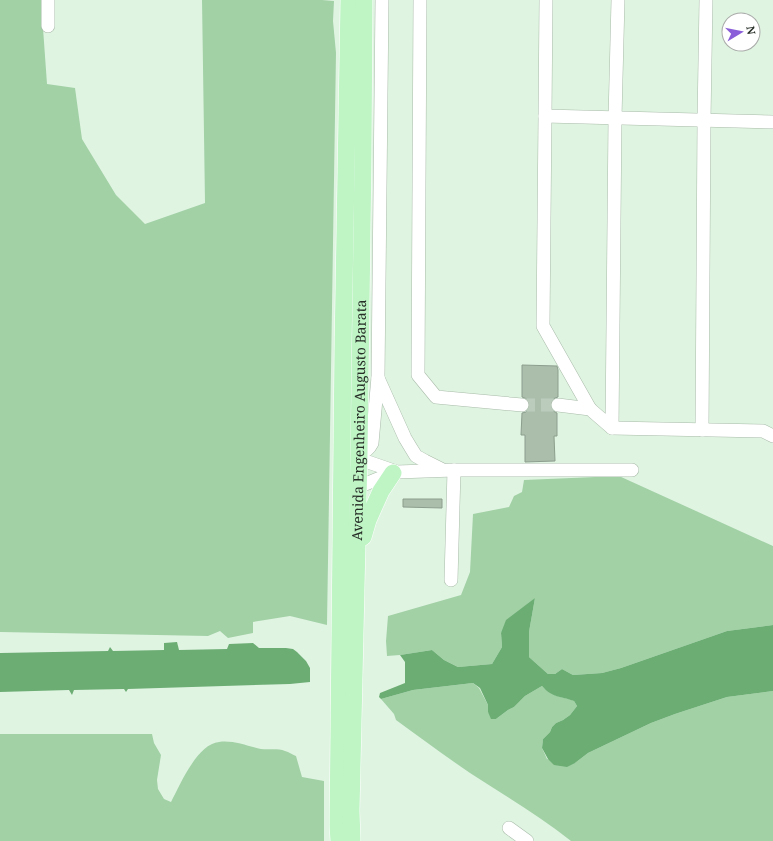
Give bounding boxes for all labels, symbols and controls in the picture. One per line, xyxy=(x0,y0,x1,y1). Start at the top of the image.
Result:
north arrow xyxy=(721,12,761,52)
text: N xyxy=(743,25,760,36)
street label: Avenida Engenheiro Augusto Barata xyxy=(347,299,370,541)

